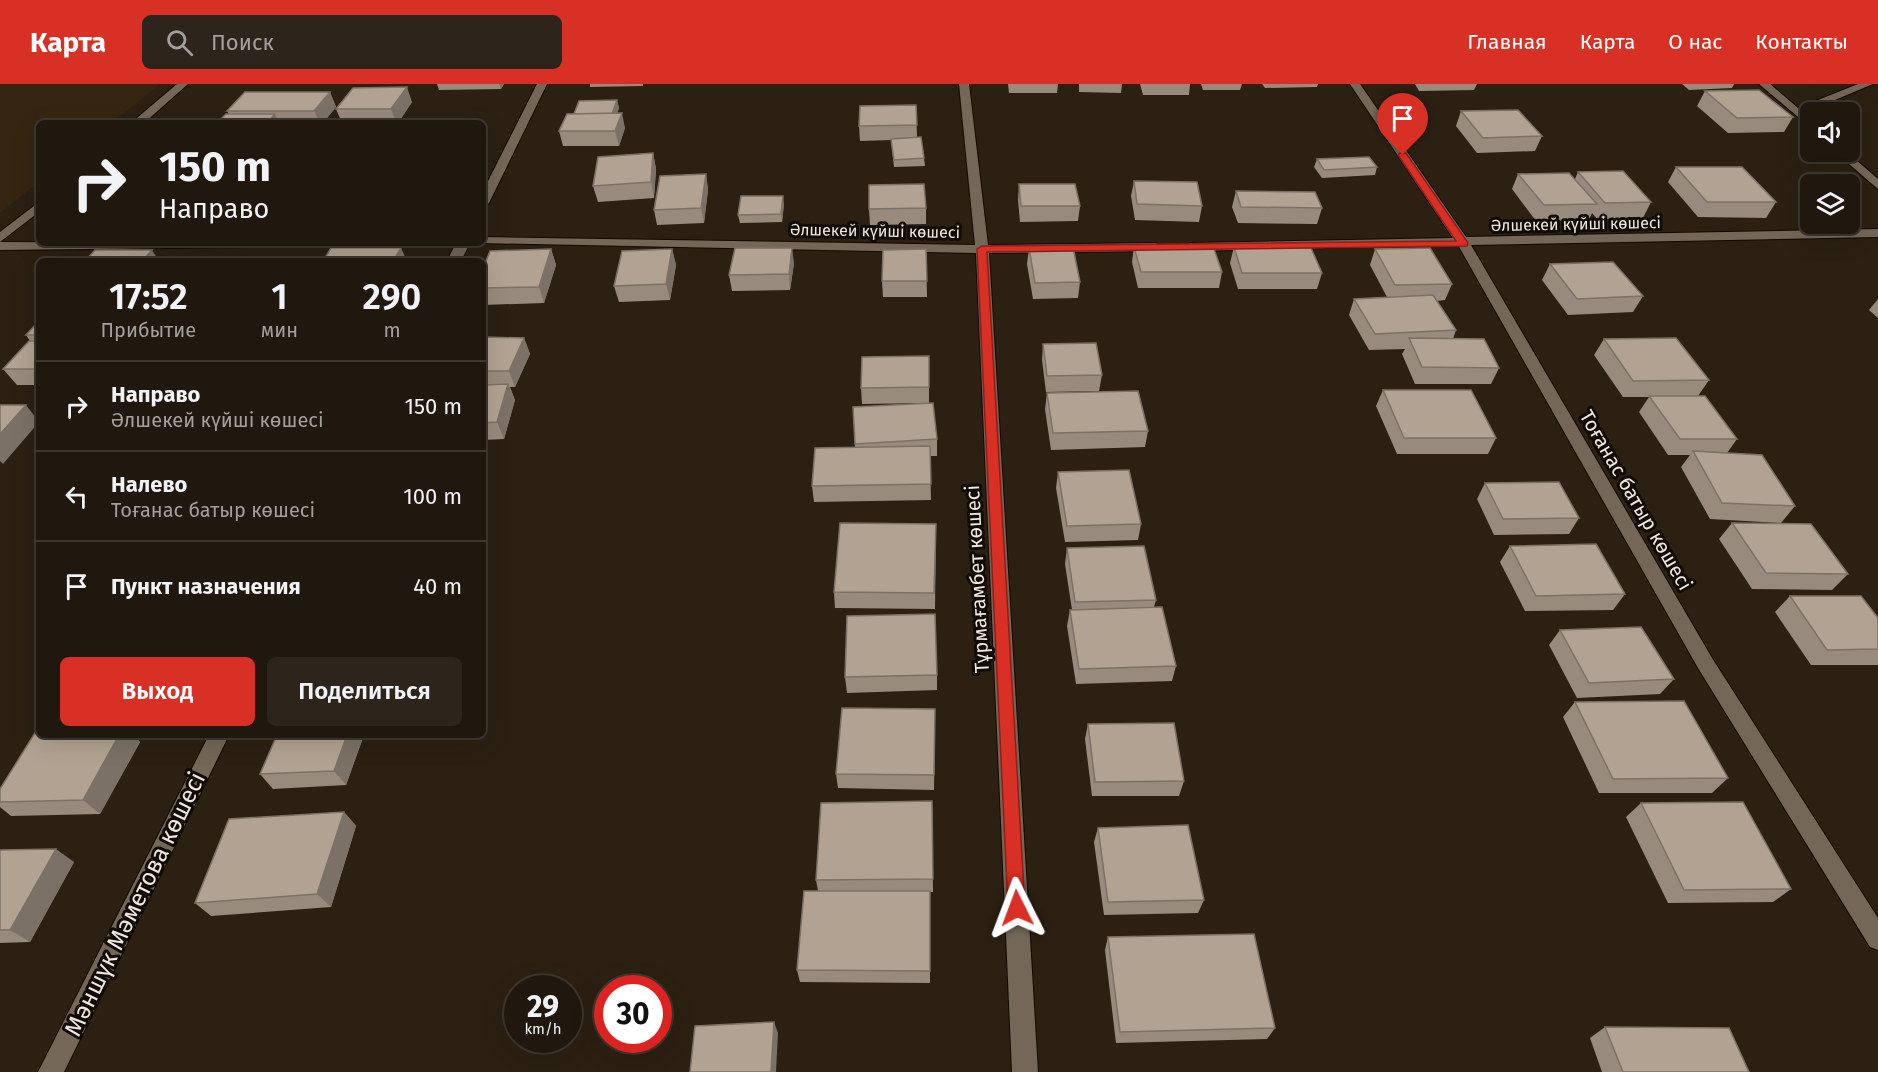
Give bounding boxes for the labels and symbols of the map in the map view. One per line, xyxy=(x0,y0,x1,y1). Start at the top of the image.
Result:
pin xyxy=(1377,93,1428,155)
street label: Әлшекей күйші көшесі xyxy=(1491,213,1661,235)
street label: Әлшекей күйші көшесі xyxy=(790,220,960,242)
street label: Тоғанас батыр көшесі xyxy=(1575,406,1697,594)
street label: Тұрмағамбет көшесі xyxy=(960,484,994,674)
street label: Мәншүк Мәметова көшесі xyxy=(59,767,211,1041)
position arrow xyxy=(985,876,1049,940)
speed limit sign: 30 xyxy=(594,975,672,1053)

